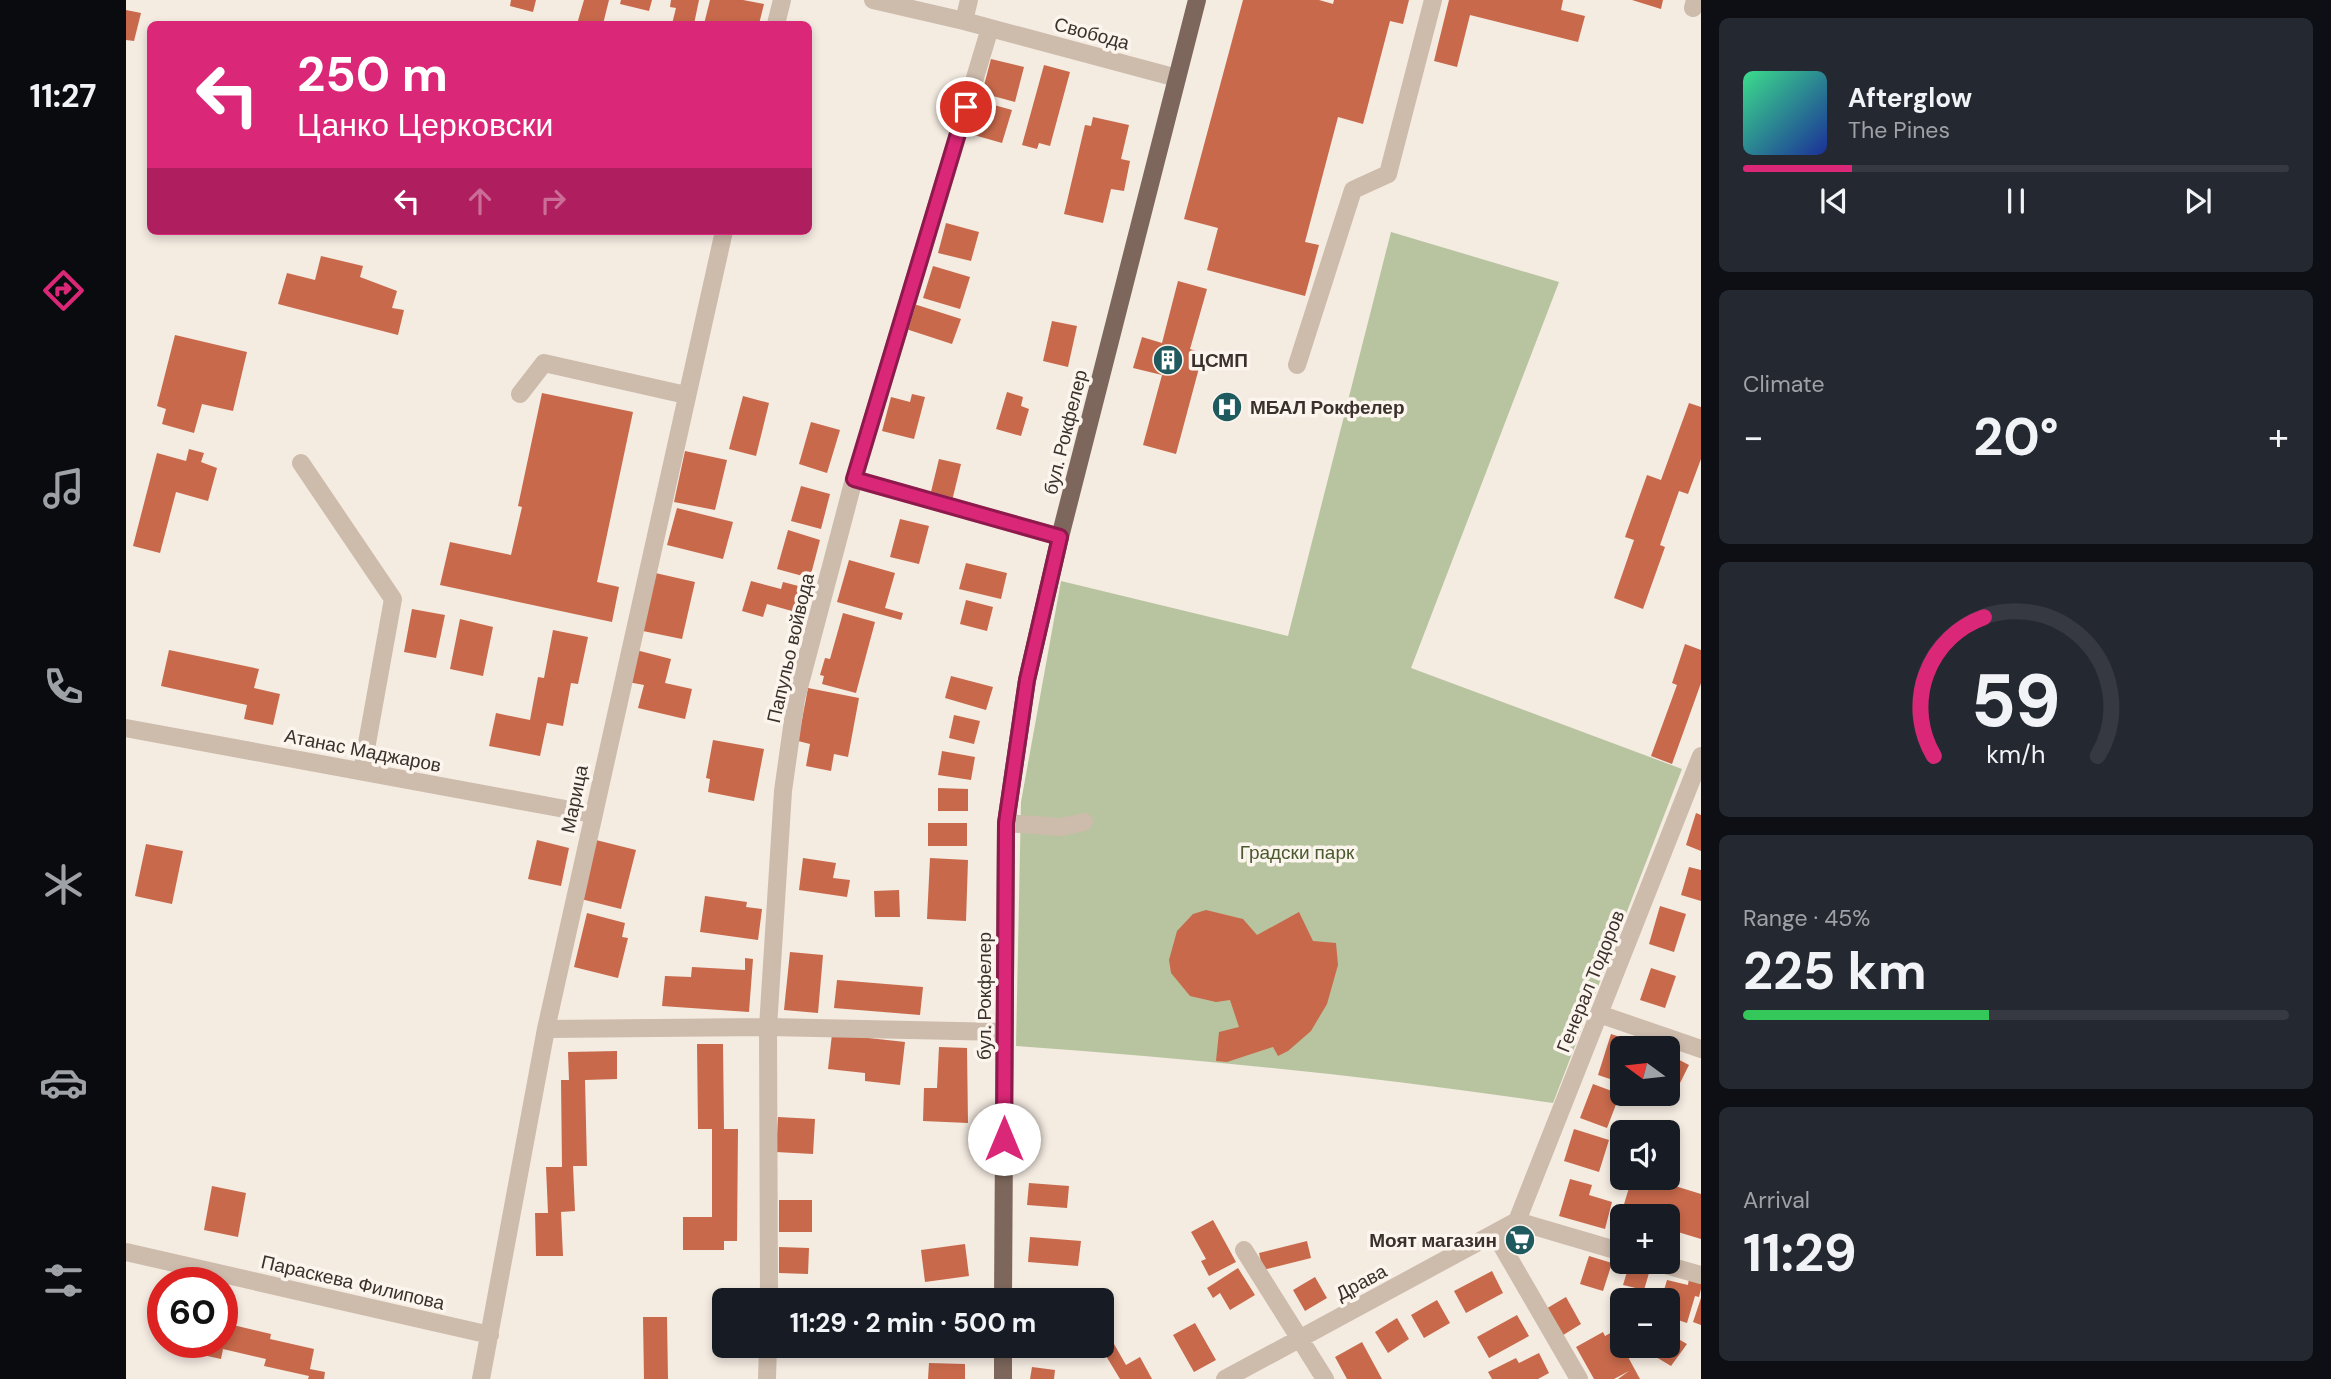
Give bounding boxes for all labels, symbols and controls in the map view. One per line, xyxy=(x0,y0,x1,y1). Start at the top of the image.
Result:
street label: Свобода xyxy=(1052,11,1133,56)
text: 250 m xyxy=(297,42,448,106)
icon: left xyxy=(182,49,273,140)
text: 11:27 xyxy=(30,75,96,117)
pin xyxy=(936,77,996,137)
text: Afterglow xyxy=(1848,81,1972,115)
icon: arrive xyxy=(947,88,985,126)
text: Цанко Церковски xyxy=(297,104,553,146)
text: The Pines xyxy=(1848,115,1950,145)
icon: left xyxy=(388,182,426,220)
icon: ahead xyxy=(461,182,499,220)
icon: right xyxy=(534,182,572,220)
icon: previous xyxy=(1815,182,1853,220)
icon: pause xyxy=(1997,182,2035,220)
icon: next xyxy=(2179,182,2217,220)
icon: directions xyxy=(39,266,88,315)
building icon: ЦСМП xyxy=(1151,343,1185,377)
place label: ЦСМП xyxy=(1191,348,1248,373)
street label: бул. Рокфелер xyxy=(1038,367,1093,497)
text: Climate xyxy=(1743,369,1825,399)
hospital icon: МБАЛ Рокфелер xyxy=(1210,390,1244,424)
place label: МБАЛ Рокфелер xyxy=(1250,395,1405,420)
text: 20° xyxy=(1973,403,2059,471)
text: − xyxy=(1743,412,1764,462)
text: + xyxy=(2268,412,2289,462)
icon: music xyxy=(39,464,88,513)
street label: Папульо войвода xyxy=(761,570,820,725)
text: 59 xyxy=(1971,654,2061,749)
icon: phone xyxy=(39,662,88,711)
street label: Атанас Маджаров xyxy=(282,723,443,778)
text: km/h xyxy=(1986,737,2046,770)
street label: Марица xyxy=(555,762,594,836)
park label: Градски парк xyxy=(1240,840,1355,865)
icon: climate xyxy=(39,860,88,909)
text: Range · 45% xyxy=(1743,903,1870,933)
street label: Генерал Тодоров xyxy=(1551,906,1630,1056)
street label: бул. Рокфелер xyxy=(972,932,997,1060)
text: 225 km xyxy=(1743,937,1927,1005)
north arrow xyxy=(1610,1036,1680,1106)
map controls xyxy=(1610,1036,1680,1358)
icon: car xyxy=(39,1058,88,1107)
position arrow xyxy=(967,1102,1041,1176)
button: sound xyxy=(1610,1120,1680,1190)
text: Arrival xyxy=(1743,1185,1810,1215)
button: + xyxy=(1610,1204,1680,1274)
text: 11:29 xyxy=(1743,1219,1857,1287)
supermarket icon: Моят магазин xyxy=(1503,1223,1537,1257)
place label: Моят магазин xyxy=(1369,1228,1497,1253)
street label: Параскева Филипова xyxy=(259,1249,447,1316)
icon: filters xyxy=(39,1256,88,1305)
street label: Драва xyxy=(1331,1258,1392,1306)
speed limit sign: 60 xyxy=(147,1267,238,1358)
button: − xyxy=(1610,1288,1680,1358)
text: 11:29 · 2 min · 500 m xyxy=(790,1306,1036,1340)

